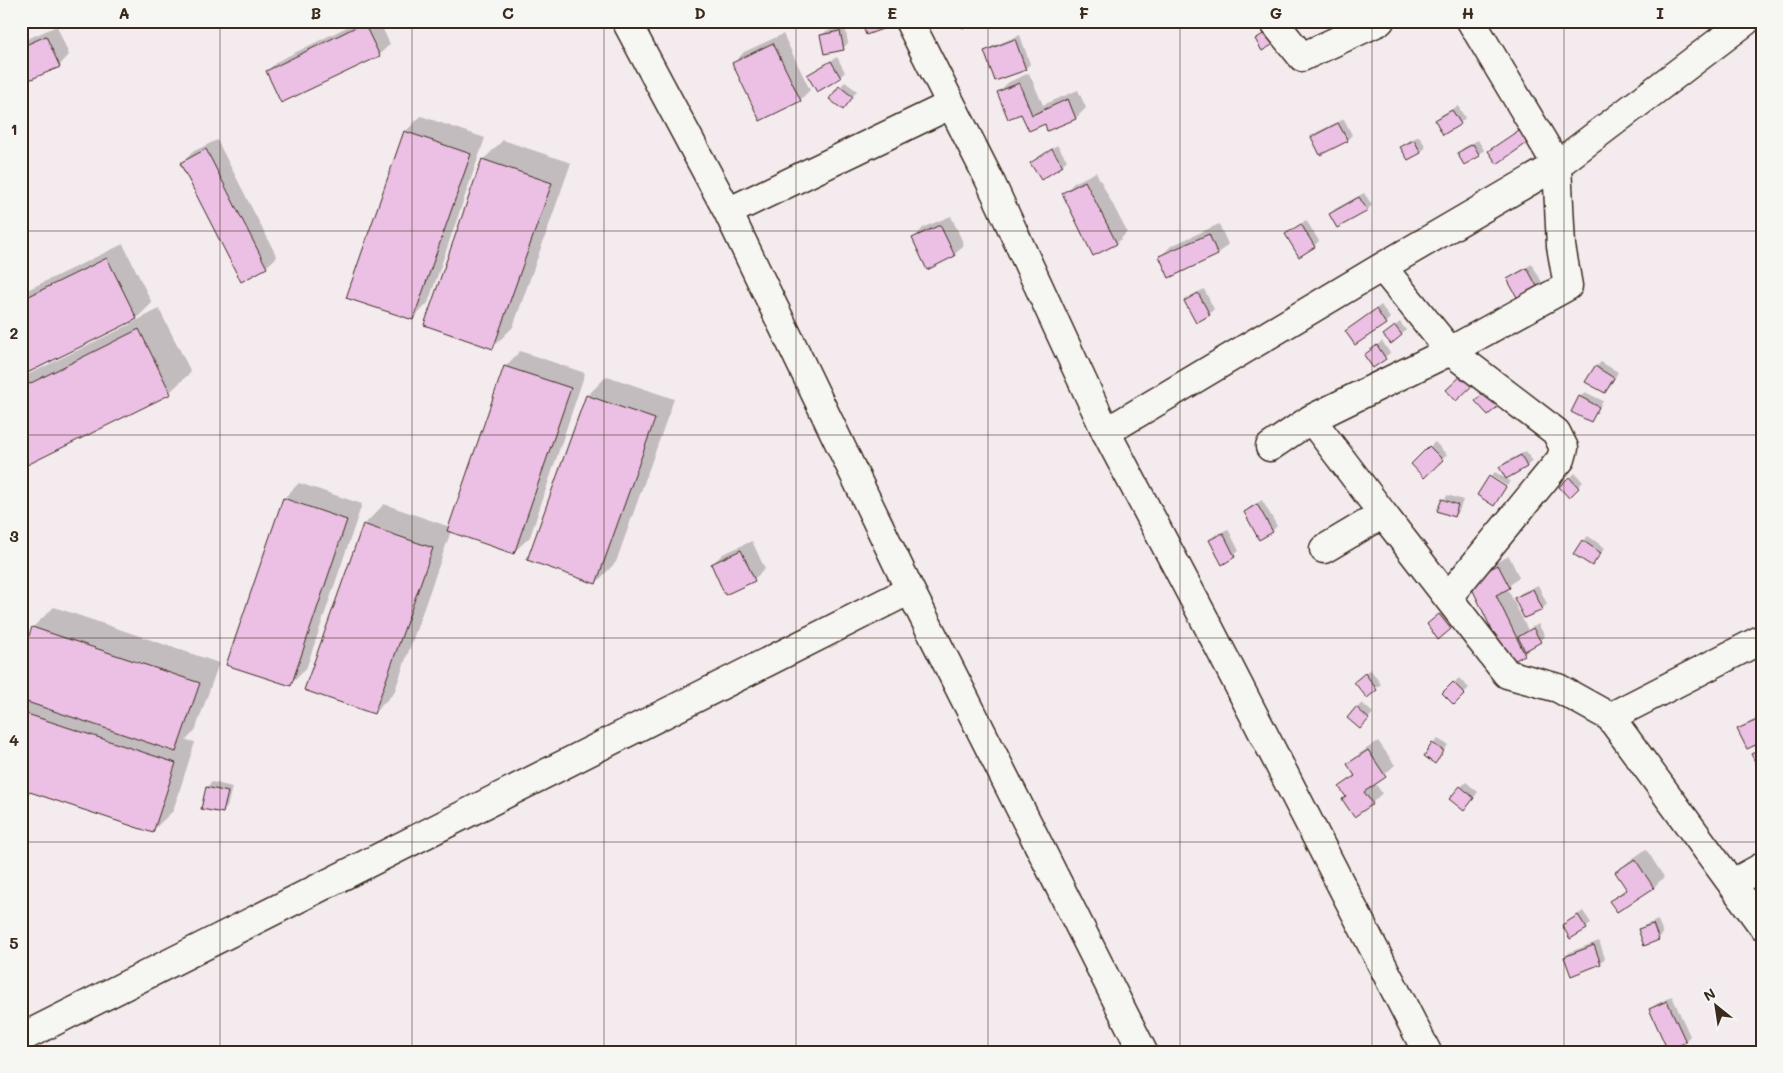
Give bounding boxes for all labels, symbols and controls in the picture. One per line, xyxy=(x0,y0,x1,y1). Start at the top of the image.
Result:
text: A xyxy=(118,2,130,23)
text: B xyxy=(311,2,321,23)
text: C xyxy=(502,2,514,23)
text: D xyxy=(694,2,706,23)
text: E xyxy=(887,2,897,23)
text: F xyxy=(1079,2,1089,23)
text: G xyxy=(1270,2,1282,23)
text: H xyxy=(1462,2,1474,23)
text: I xyxy=(1656,2,1664,23)
text: 1 xyxy=(10,118,18,139)
text: 2 xyxy=(10,322,19,343)
text: 3 xyxy=(9,525,19,546)
text: 4 xyxy=(9,729,19,750)
text: 5 xyxy=(9,932,19,953)
north arrow xyxy=(1690,980,1740,1030)
text: N xyxy=(1700,983,1719,1005)

